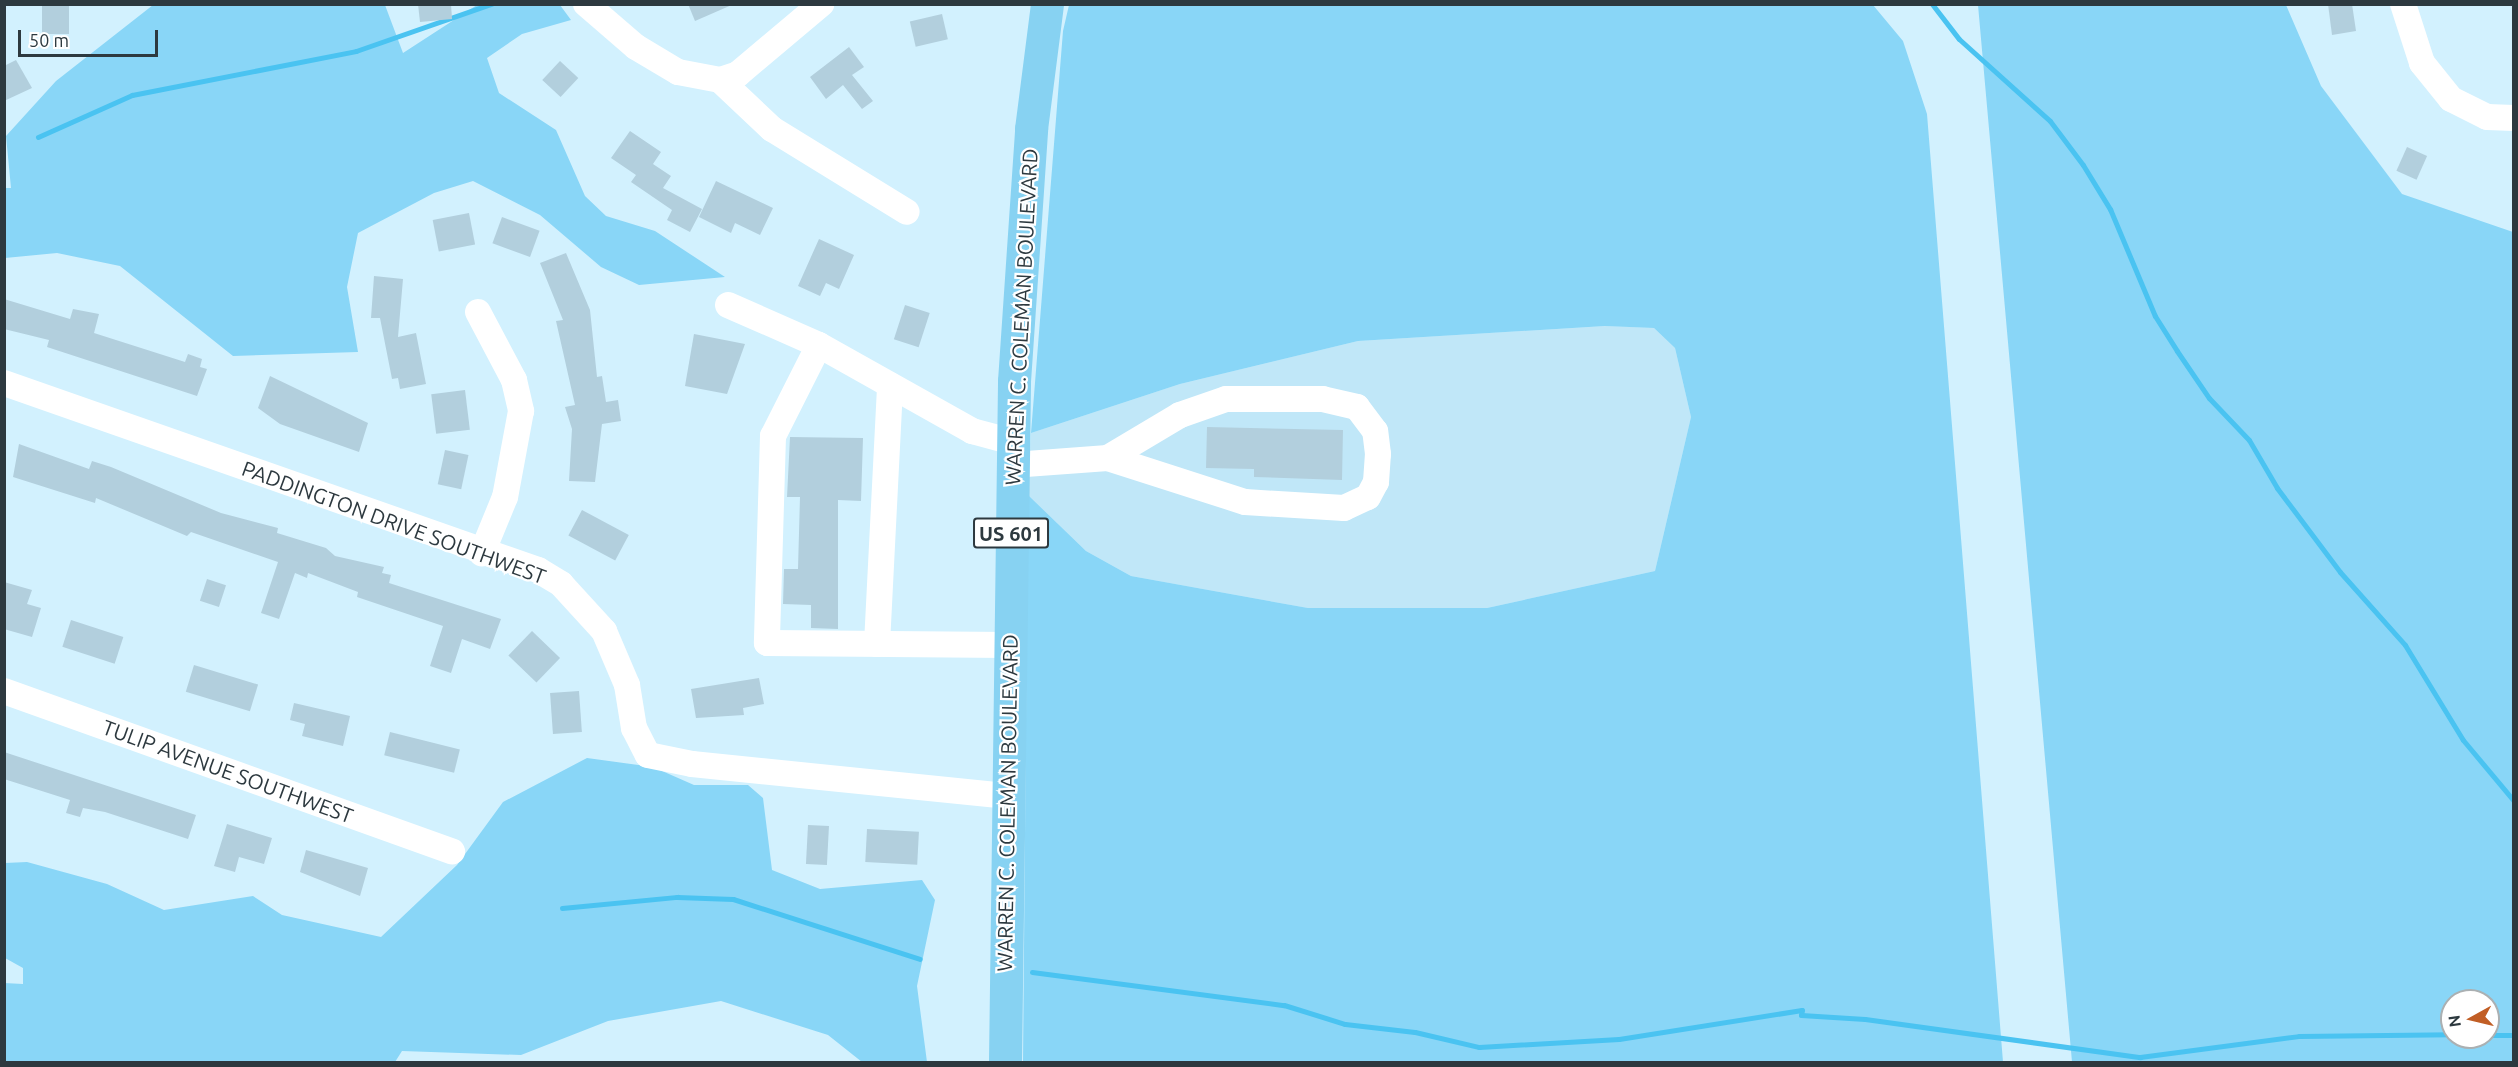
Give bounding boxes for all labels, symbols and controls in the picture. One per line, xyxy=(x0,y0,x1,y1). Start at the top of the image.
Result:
scale bar xyxy=(21,18,160,56)
text: 50 m xyxy=(29,30,69,50)
street label: WARREN C. COLEMAN BOULEVARD xyxy=(1000,148,1042,486)
street label: PADDINGTON DRIVE SOUTHWEST xyxy=(239,455,549,589)
road number: US 601 xyxy=(972,516,1050,550)
street label: WARREN C. COLEMAN BOULEVARD xyxy=(991,634,1023,972)
street label: TULIP AVENUE SOUTHWEST xyxy=(99,714,357,828)
north arrow xyxy=(2440,989,2500,1049)
text: N xyxy=(2444,1014,2464,1028)

